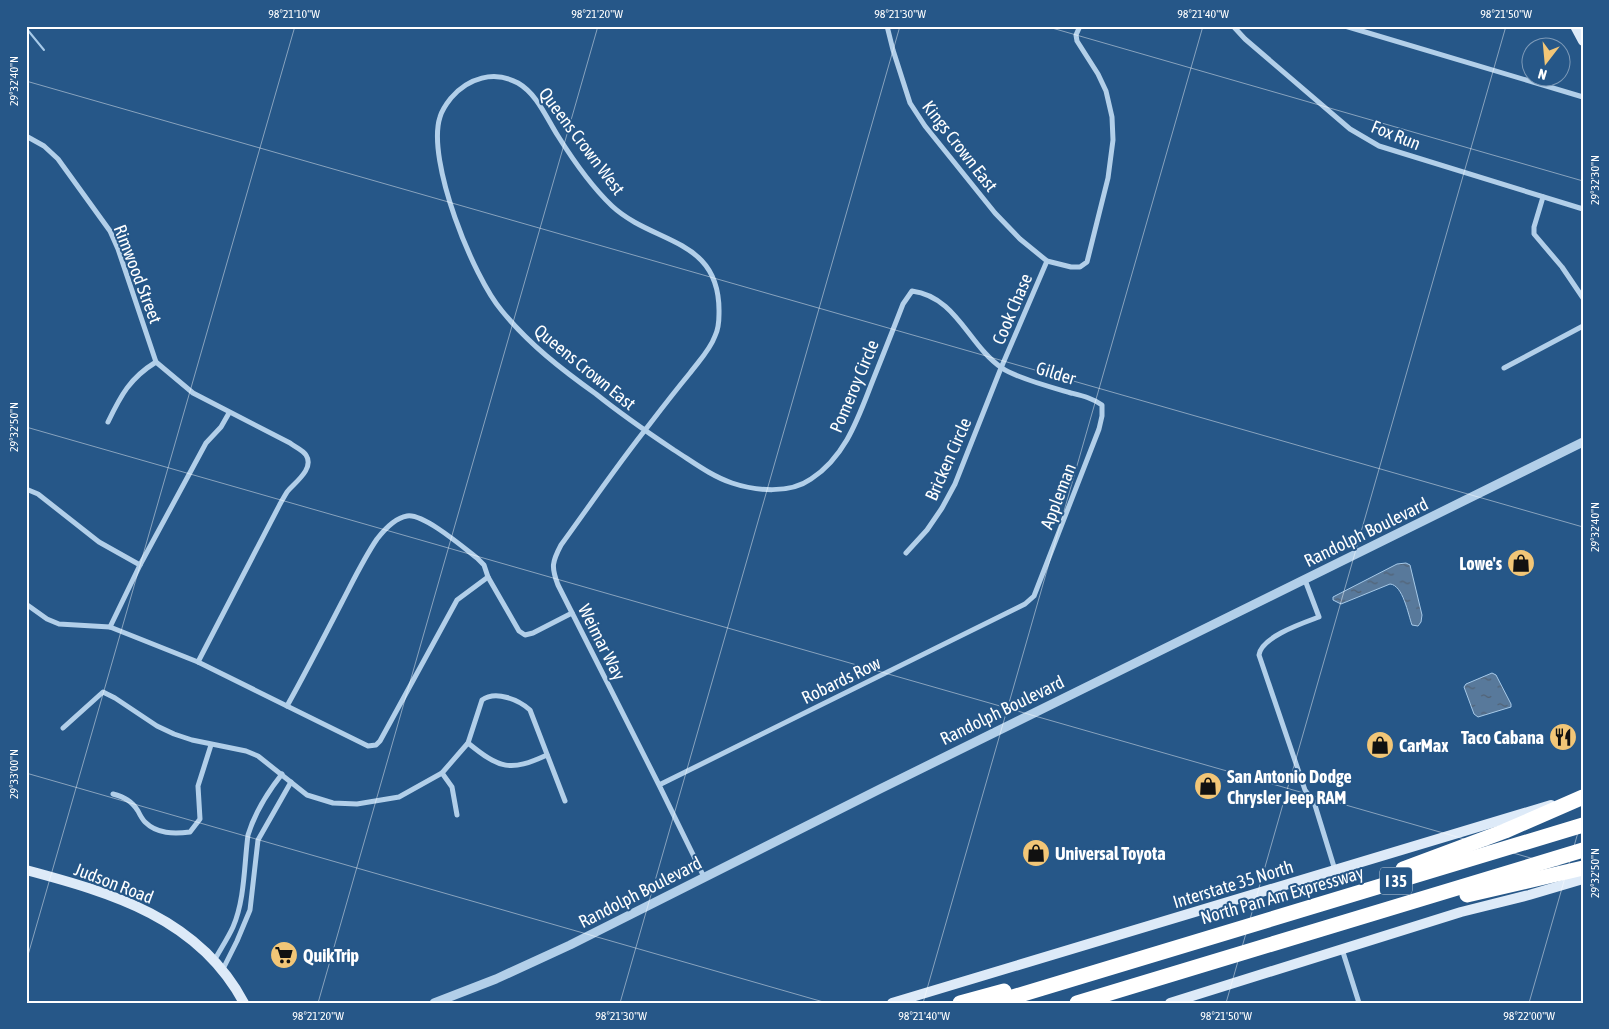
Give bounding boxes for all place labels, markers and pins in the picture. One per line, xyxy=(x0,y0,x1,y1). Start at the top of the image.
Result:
shop icon: Lowe's xyxy=(1506,548,1536,578)
place label: Lowe's xyxy=(1459,553,1503,574)
restaurant icon: Taco Cabana xyxy=(1548,722,1578,752)
place label: Taco Cabana xyxy=(1461,727,1544,748)
shop icon: CarMax xyxy=(1365,730,1395,760)
place label: CarMax xyxy=(1399,735,1449,756)
place label: San Antonio Dodge Chrysler Jeep RAM xyxy=(1227,766,1352,808)
shop icon: San Antonio Dodge Chrysler Jeep RAM xyxy=(1193,771,1223,801)
shop icon: Universal Toyota xyxy=(1021,838,1051,868)
place label: Universal Toyota xyxy=(1055,843,1166,864)
supermarket icon: QuikTrip xyxy=(269,940,299,970)
place label: QuikTrip xyxy=(303,945,359,966)

